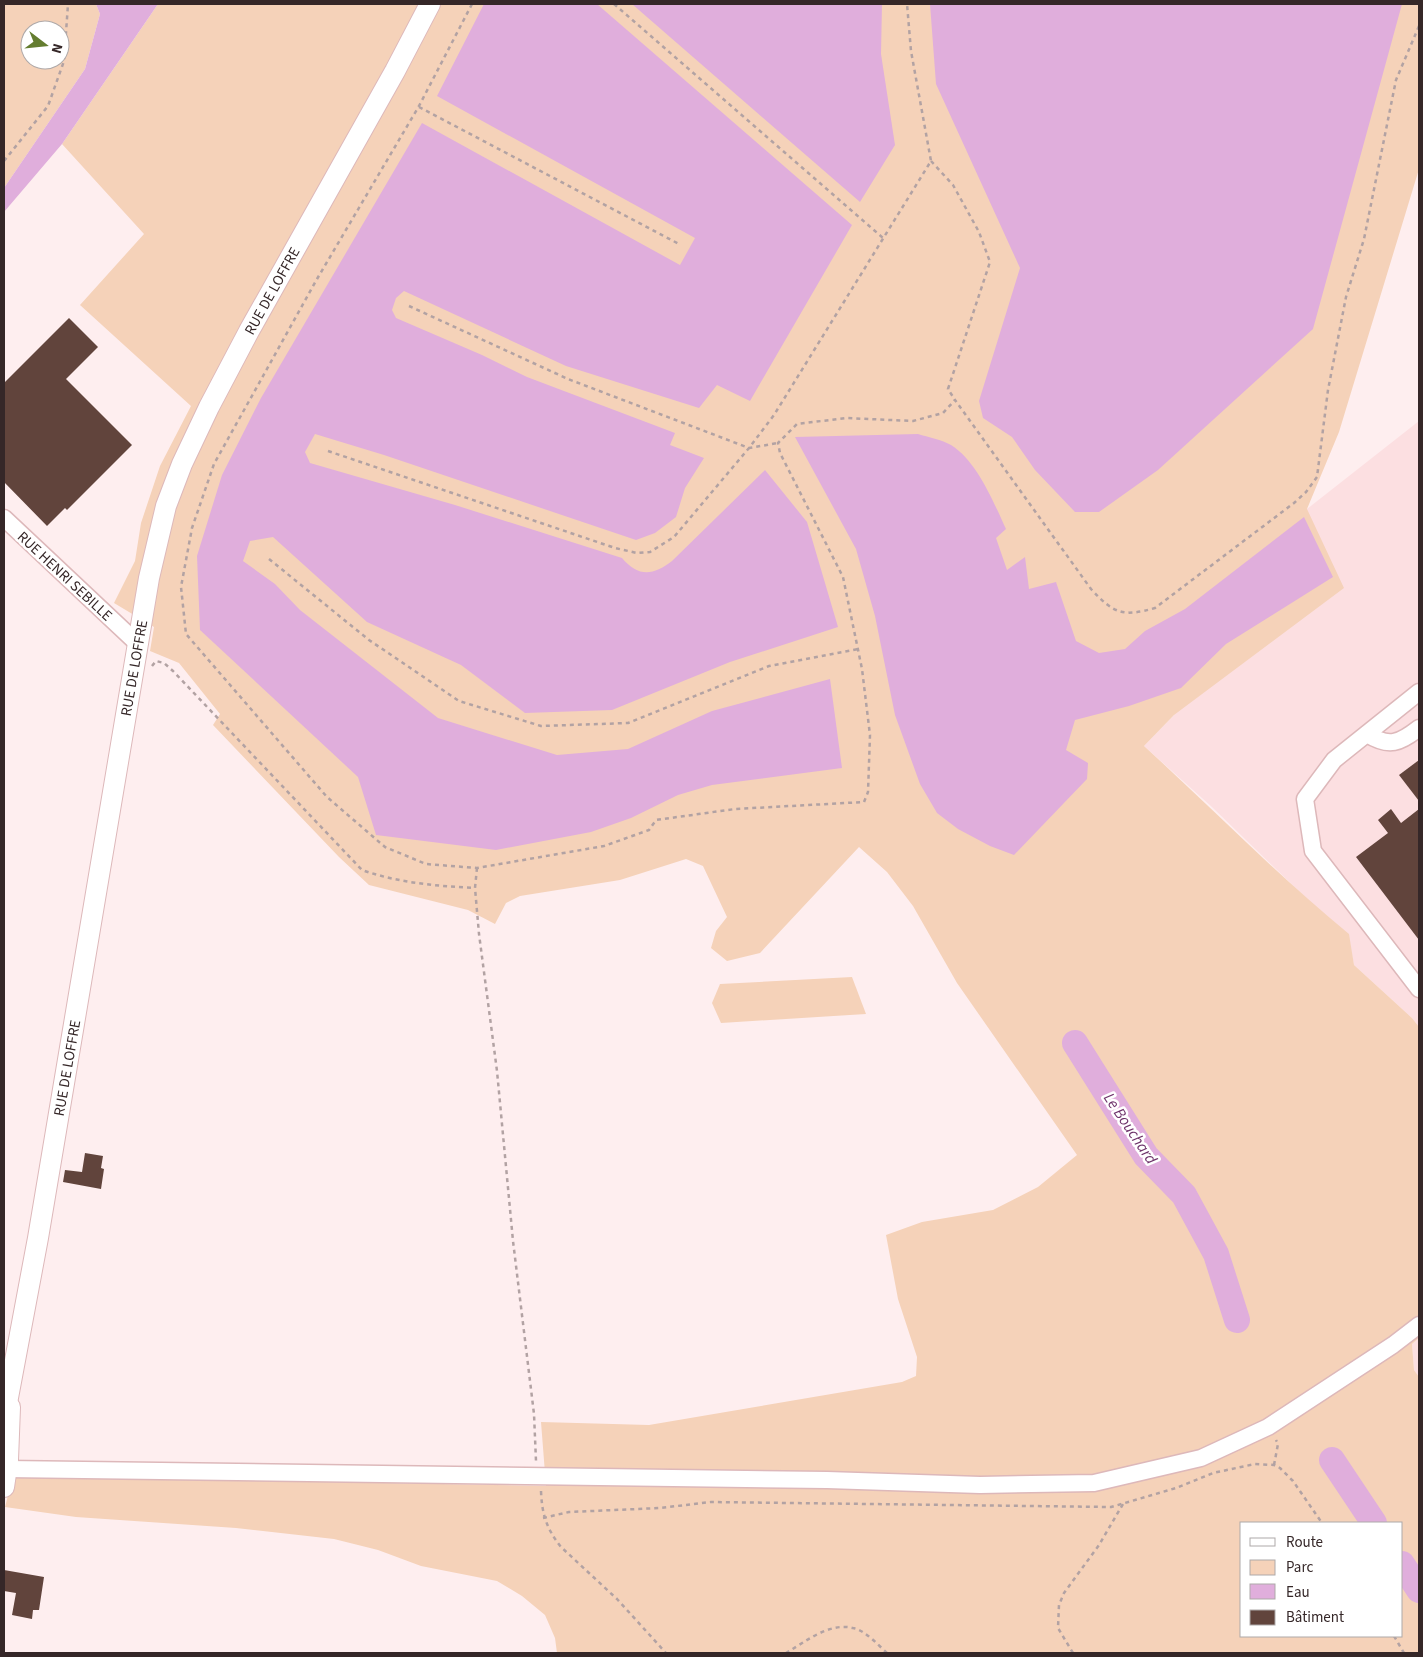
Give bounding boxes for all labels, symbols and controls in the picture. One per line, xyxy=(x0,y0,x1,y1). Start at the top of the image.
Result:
north arrow xyxy=(20,20,70,70)
text: N xyxy=(46,41,67,56)
street label: RUE DE LOFFRE xyxy=(240,243,305,339)
street label: RUE HENRI SEBILLE xyxy=(12,527,117,626)
street label: RUE DE LOFFRE xyxy=(116,618,153,718)
street label: RUE DE LOFFRE xyxy=(49,1018,86,1118)
water label: Le Bouchard xyxy=(1098,1089,1162,1169)
legend xyxy=(1240,1522,1403,1637)
text: Route xyxy=(1286,1532,1323,1553)
text: Parc xyxy=(1286,1557,1313,1578)
text: Eau xyxy=(1286,1582,1310,1603)
text: Bâtiment xyxy=(1286,1607,1344,1628)

